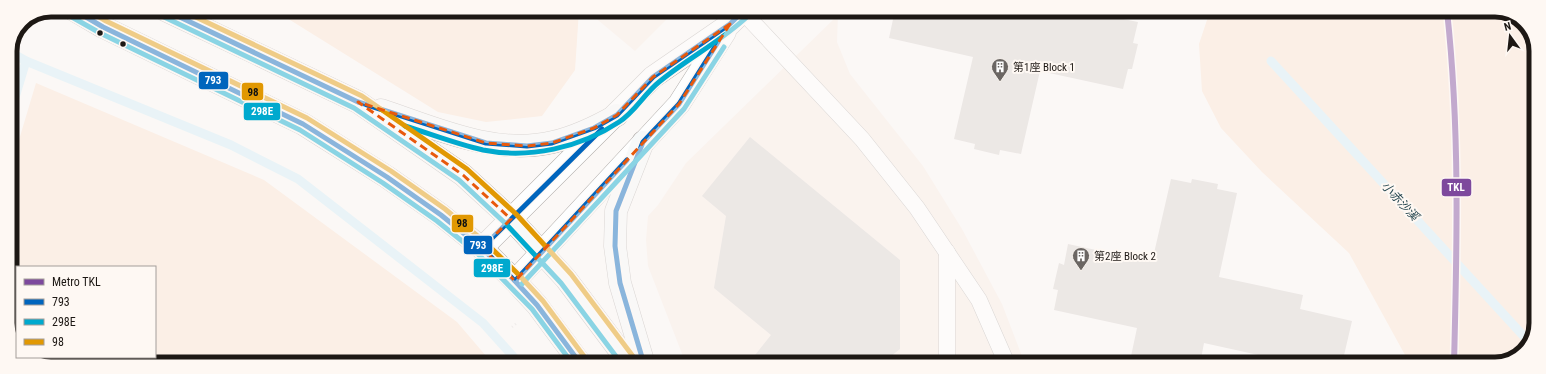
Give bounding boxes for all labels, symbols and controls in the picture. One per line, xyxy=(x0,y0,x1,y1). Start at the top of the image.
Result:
north arrow xyxy=(1490,16,1530,56)
text: N xyxy=(1503,20,1513,34)
unlabelled marker xyxy=(95,28,105,38)
unlabelled marker xyxy=(118,39,128,49)
building icon: 第1座 Block 1 xyxy=(990,57,1010,82)
place label: 第1座 Block 1 xyxy=(1013,61,1075,74)
line badge: 793 xyxy=(198,71,229,90)
text: 793 xyxy=(205,74,222,87)
line badge: 98 xyxy=(241,82,264,101)
text: 98 xyxy=(247,86,259,99)
line badge: 298E xyxy=(243,102,281,121)
text: 298E xyxy=(251,105,274,118)
line badge: TKL xyxy=(1441,178,1472,197)
water label: 小赤沙溪 xyxy=(1379,179,1423,225)
text: TKL xyxy=(1447,181,1465,194)
line badge: 98 xyxy=(451,214,474,233)
text: 98 xyxy=(456,217,468,230)
line badge: 793 xyxy=(463,235,493,255)
text: 793 xyxy=(470,239,487,252)
building icon: 第2座 Block 2 xyxy=(1071,246,1091,271)
place label: 第2座 Block 2 xyxy=(1094,250,1156,263)
line badge: 298E xyxy=(473,258,511,278)
text: 298E xyxy=(481,262,504,275)
legend xyxy=(16,266,156,358)
text: Metro TKL xyxy=(52,275,101,289)
text: 793 xyxy=(52,295,70,309)
text: 298E xyxy=(52,315,76,329)
text: 98 xyxy=(52,335,64,349)

